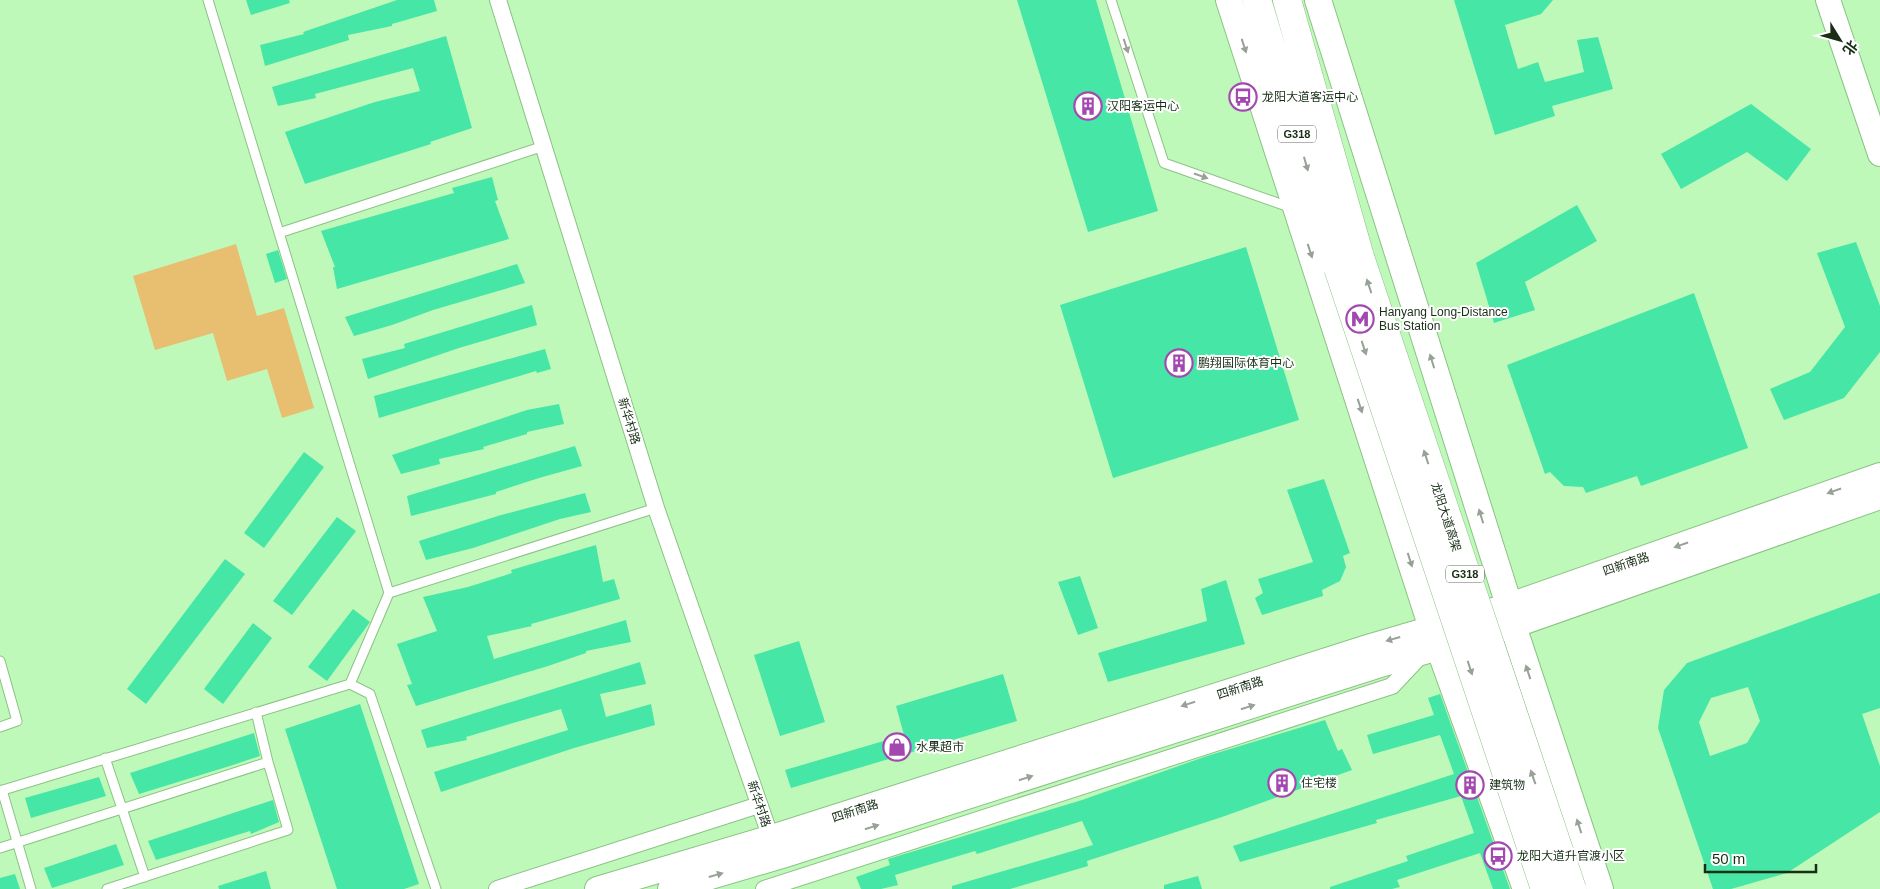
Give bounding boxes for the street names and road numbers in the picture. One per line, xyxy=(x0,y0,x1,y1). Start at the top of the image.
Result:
road number: G318 xyxy=(1278,126,1316,142)
street label: 新华村路 xyxy=(615,396,643,446)
street label: 龙阳大道高架 xyxy=(1428,481,1464,553)
street label: 四新南路 xyxy=(1601,550,1651,578)
road number: G318 xyxy=(1446,566,1484,582)
street label: 四新南路 xyxy=(1215,674,1265,702)
street label: 新华村路 xyxy=(745,779,773,829)
street label: 四新南路 xyxy=(830,797,880,825)

